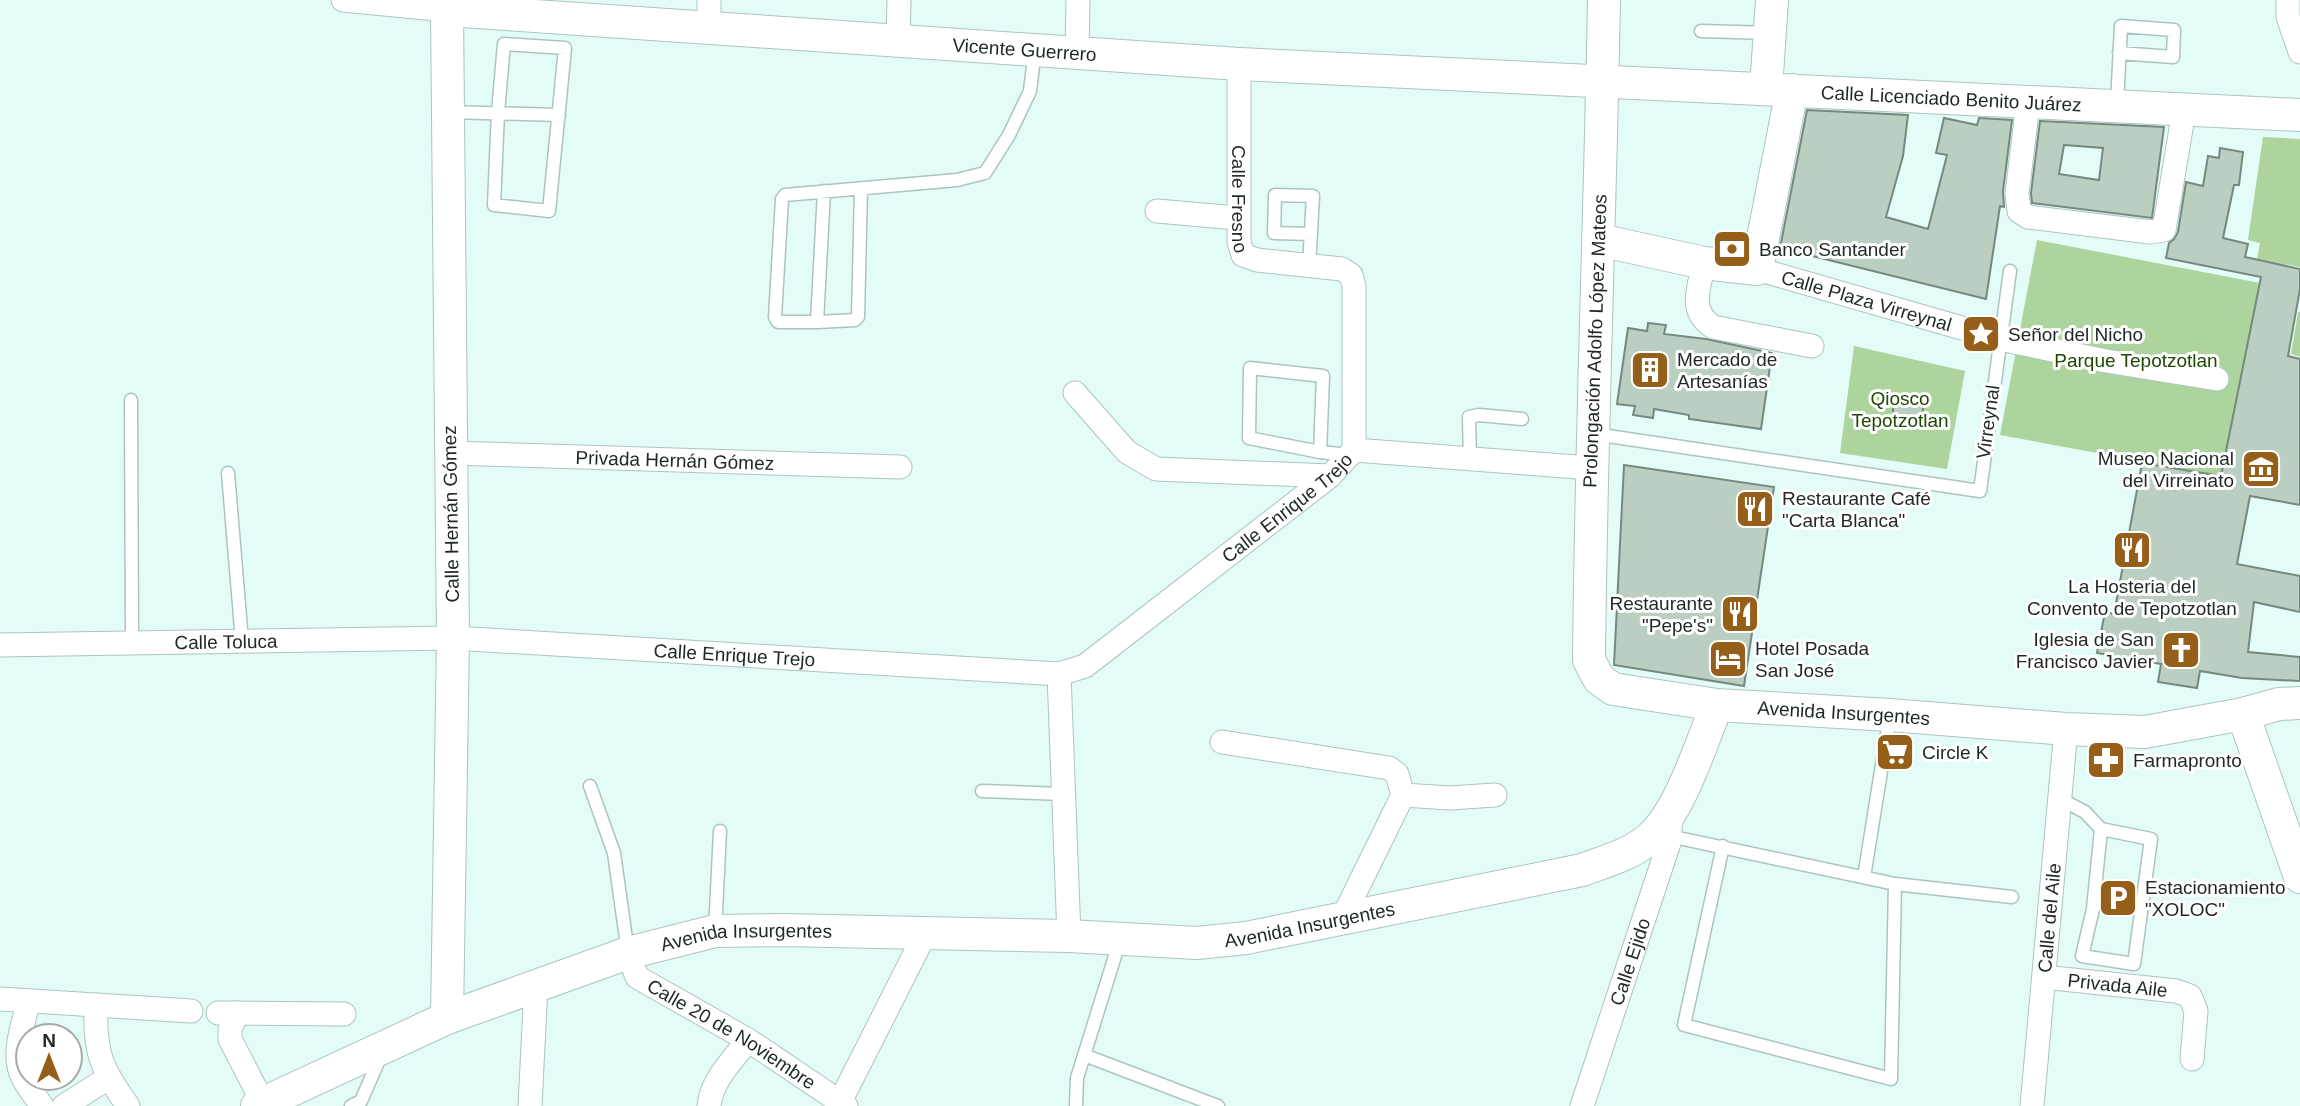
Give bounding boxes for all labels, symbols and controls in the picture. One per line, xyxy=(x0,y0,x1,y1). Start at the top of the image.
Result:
street label: Vicente Guerrero xyxy=(952,34,1097,65)
street label: Calle Licenciado Benito Juárez xyxy=(1820,81,2082,115)
street label: Calle Fresno xyxy=(1229,145,1252,256)
street label: Prolongación Adolfo López Mateos xyxy=(1579,194,1611,488)
bank icon: Banco Santander xyxy=(1711,228,1753,270)
place label: Banco Santander xyxy=(1759,239,1907,260)
street label: Calle Plaza Virreynal xyxy=(1779,266,1954,335)
place icon: Señor del Nicho xyxy=(1960,313,2002,355)
place label: Señor del Nicho xyxy=(2008,324,2143,345)
building icon: Mercado de Artesanías xyxy=(1629,349,1671,391)
place label: Mercado de Artesanías xyxy=(1677,349,1777,392)
park label: Parque Tepotzotlan xyxy=(2054,350,2218,371)
street label: Virreynal xyxy=(1972,384,2004,460)
park label: Qiosco Tepotzotlan xyxy=(1851,388,1949,431)
street label: Calle Hernán Gómez xyxy=(439,425,463,603)
street label: Privada Hernán Gómez xyxy=(575,446,775,474)
place label: Museo Nacional del Virreinato xyxy=(2098,448,2234,491)
museum icon: Museo Nacional del Virreinato xyxy=(2240,448,2282,490)
street label: Calle Enrique Trejo xyxy=(1217,449,1356,567)
restaurant icon: Restaurante Café "Carta Blanca" xyxy=(1734,488,1776,530)
place label: Restaurante Café "Carta Blanca" xyxy=(1782,488,1931,531)
restaurant icon: La Hosteria del Convento de Tepotzotlan xyxy=(2111,529,2153,571)
place label: La Hosteria del Convento de Tepotzotlan xyxy=(2027,576,2237,619)
place label: Restaurante "Pepe's" xyxy=(1609,593,1713,636)
restaurant icon: Restaurante "Pepe's" xyxy=(1719,593,1761,635)
place label: Iglesia de San Francisco Javier xyxy=(2016,629,2155,672)
church icon: Iglesia de San Francisco Javier xyxy=(2160,629,2202,671)
street label: Calle Toluca xyxy=(174,630,278,653)
hotel icon: Hotel Posada San José xyxy=(1707,638,1749,680)
place label: Hotel Posada San José xyxy=(1755,638,1870,681)
street label: Calle Enrique Trejo xyxy=(653,639,816,670)
street label: Avenida Insurgentes xyxy=(1757,697,1931,729)
supermarket icon: Circle K xyxy=(1874,731,1916,773)
pharmacy icon: Farmapronto xyxy=(2085,739,2127,781)
place label: Circle K xyxy=(1922,742,1989,763)
place label: Farmapronto xyxy=(2133,750,2242,771)
street label: Calle del Aile xyxy=(2034,862,2064,973)
parking icon: Estacionamiento "XOLOC" xyxy=(2097,877,2139,919)
place label: Estacionamiento "XOLOC" xyxy=(2145,877,2285,920)
street label: Avenida Insurgentes xyxy=(1224,898,1397,951)
street label: Calle Ejido xyxy=(1605,915,1654,1008)
street label: Avenida Insurgentes xyxy=(658,919,832,955)
street label: Privada Aile xyxy=(2067,969,2169,1001)
street label: Calle 20 de Noviembre xyxy=(644,975,820,1093)
north arrow xyxy=(14,1022,84,1092)
text: N xyxy=(42,1030,56,1051)

